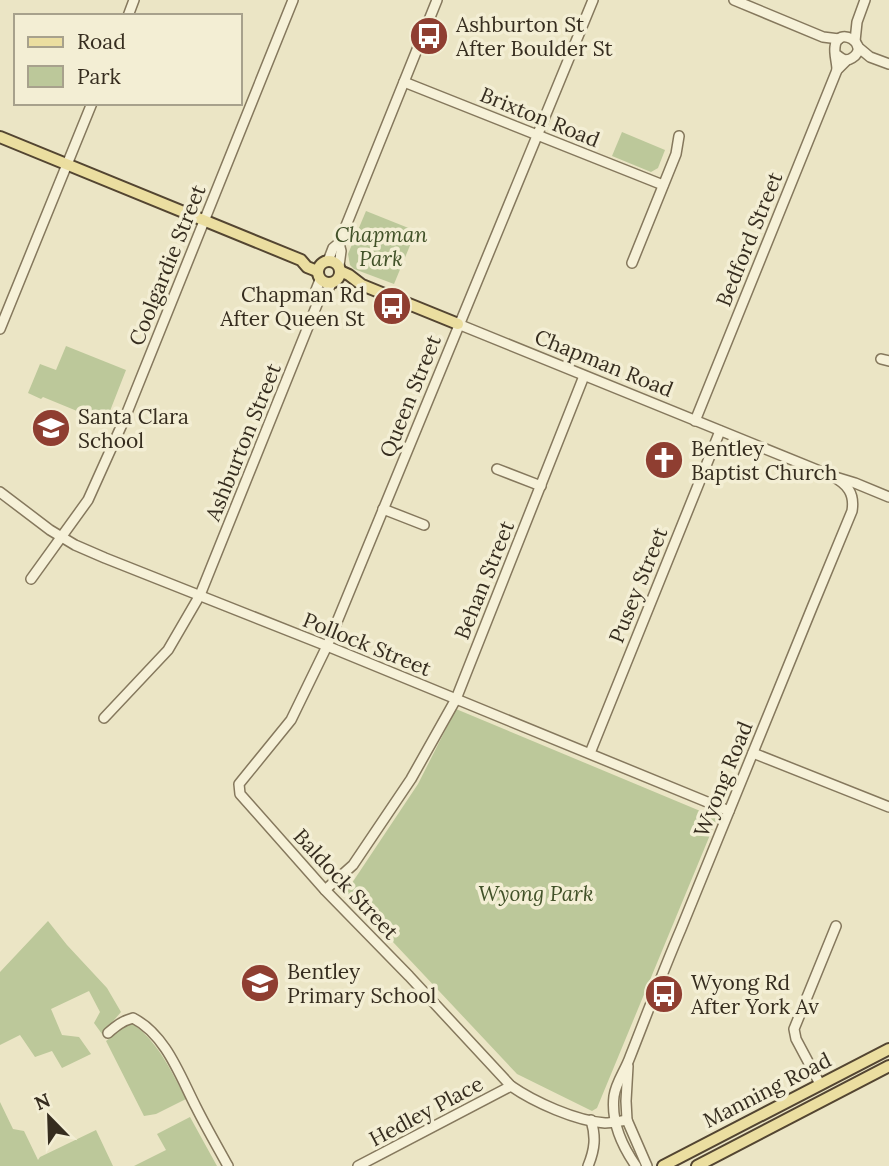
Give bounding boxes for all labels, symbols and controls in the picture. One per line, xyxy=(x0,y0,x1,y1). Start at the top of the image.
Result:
place label: Ashburton St After Boulder St xyxy=(455,11,614,62)
legend xyxy=(14,14,242,105)
bus stop icon: Ashburton St After Boulder St xyxy=(408,15,450,57)
text: Road xyxy=(77,28,126,55)
text: Park xyxy=(77,63,121,90)
street label: Brixton Road xyxy=(476,81,604,153)
street label: Bedford Street xyxy=(710,167,789,310)
street label: Coolgardie Street xyxy=(122,180,212,349)
park label: Chapman Park xyxy=(335,221,427,272)
place label: Chapman Rd After Queen St xyxy=(219,281,366,332)
bus stop icon: Chapman Rd After Queen St xyxy=(371,285,413,327)
street label: Chapman Road xyxy=(531,323,677,403)
street label: Queen Street xyxy=(373,330,447,461)
street label: Ashburton Street xyxy=(199,358,287,526)
place label: Santa Clara School xyxy=(78,403,189,454)
school or university icon: Santa Clara School xyxy=(30,407,72,449)
place label: Bentley Baptist Church xyxy=(691,435,837,486)
church icon: Bentley Baptist Church xyxy=(643,439,685,481)
street label: Behan Street xyxy=(448,516,520,643)
street label: Pusey Street xyxy=(603,522,674,647)
street label: Pollock Street xyxy=(299,606,436,682)
street label: Wyong Road xyxy=(688,717,758,841)
street label: Baldock Street xyxy=(288,823,405,946)
park label: Wyong Park xyxy=(478,880,594,907)
place label: Bentley Primary School xyxy=(287,958,436,1009)
school or university icon: Bentley Primary School xyxy=(239,962,281,1004)
place label: Wyong Rd After York Av xyxy=(690,969,819,1020)
bus stop icon: Wyong Rd After York Av xyxy=(643,973,685,1015)
street label: Manning Road xyxy=(698,1046,836,1134)
street label: Hedley Place xyxy=(364,1070,488,1152)
north arrow xyxy=(14,1082,84,1152)
text: N xyxy=(31,1087,54,1115)

